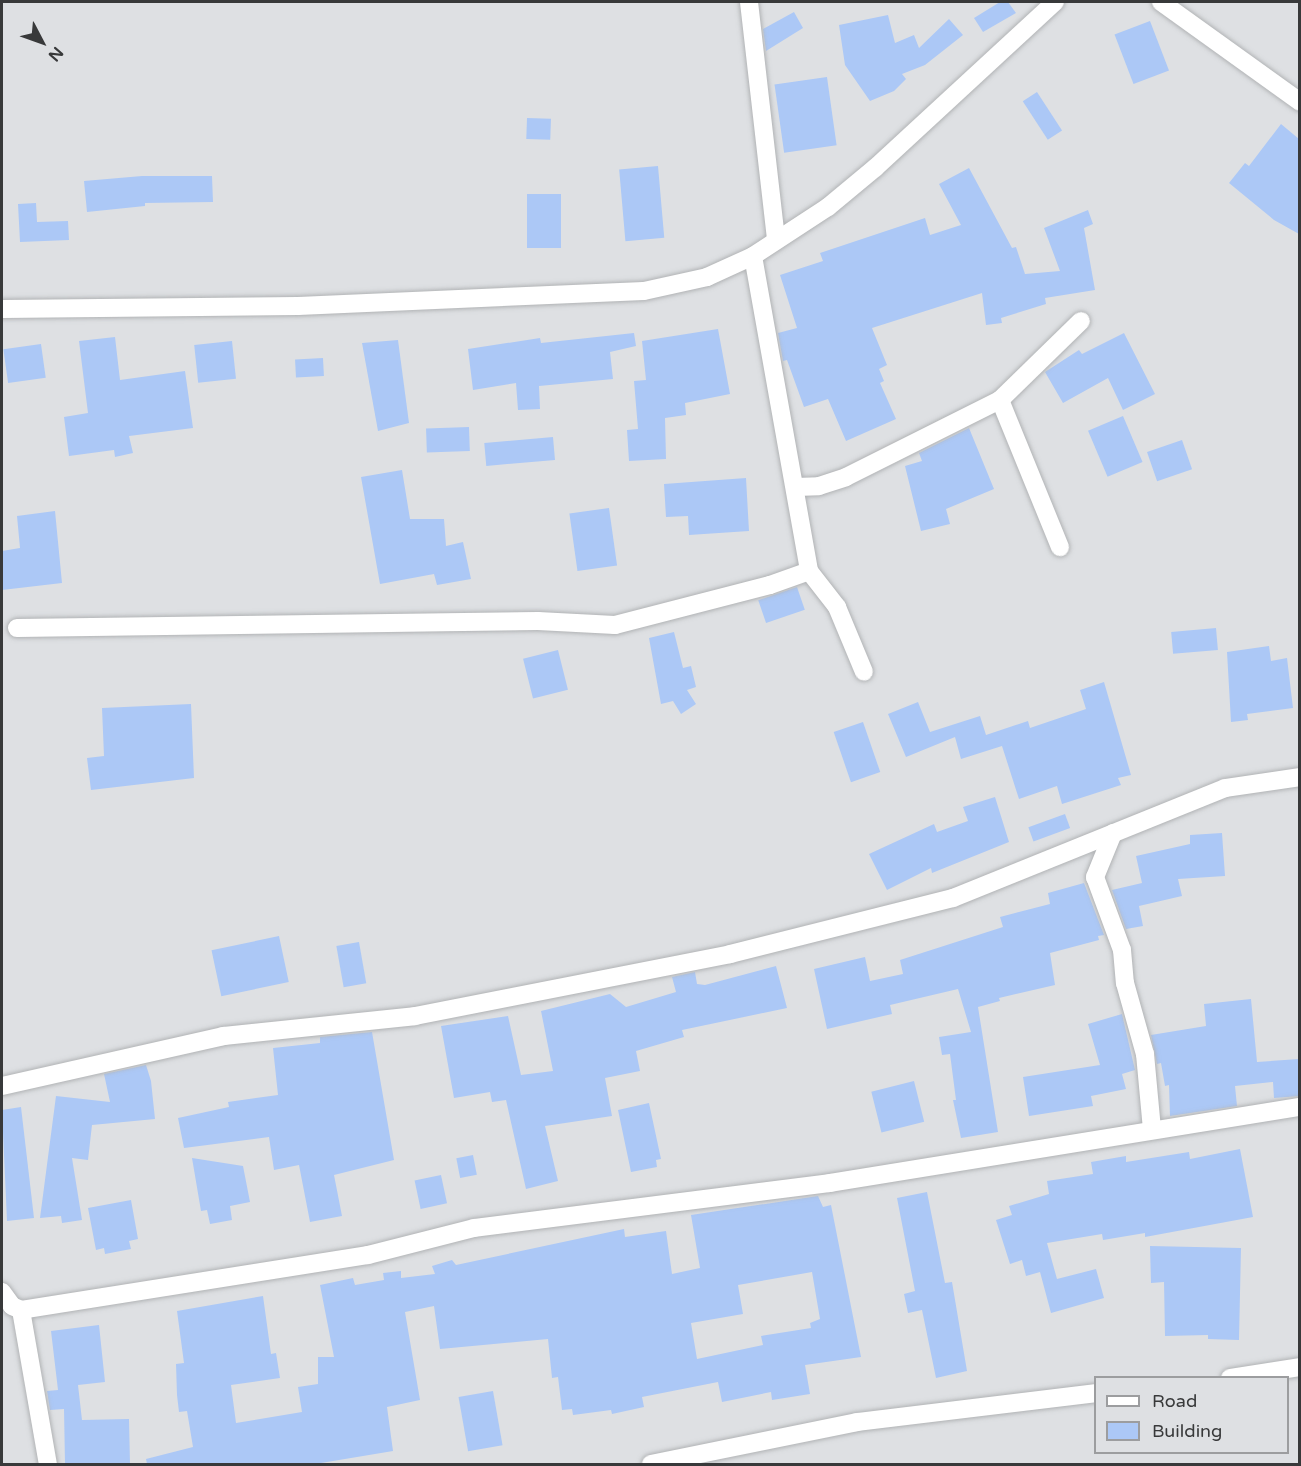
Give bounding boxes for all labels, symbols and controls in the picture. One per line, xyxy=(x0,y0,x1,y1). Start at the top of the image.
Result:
north arrow xyxy=(12,12,72,72)
text: N xyxy=(44,42,67,65)
legend xyxy=(1094,1376,1289,1454)
text: Road xyxy=(1152,1390,1197,1412)
text: Building xyxy=(1152,1420,1222,1442)

